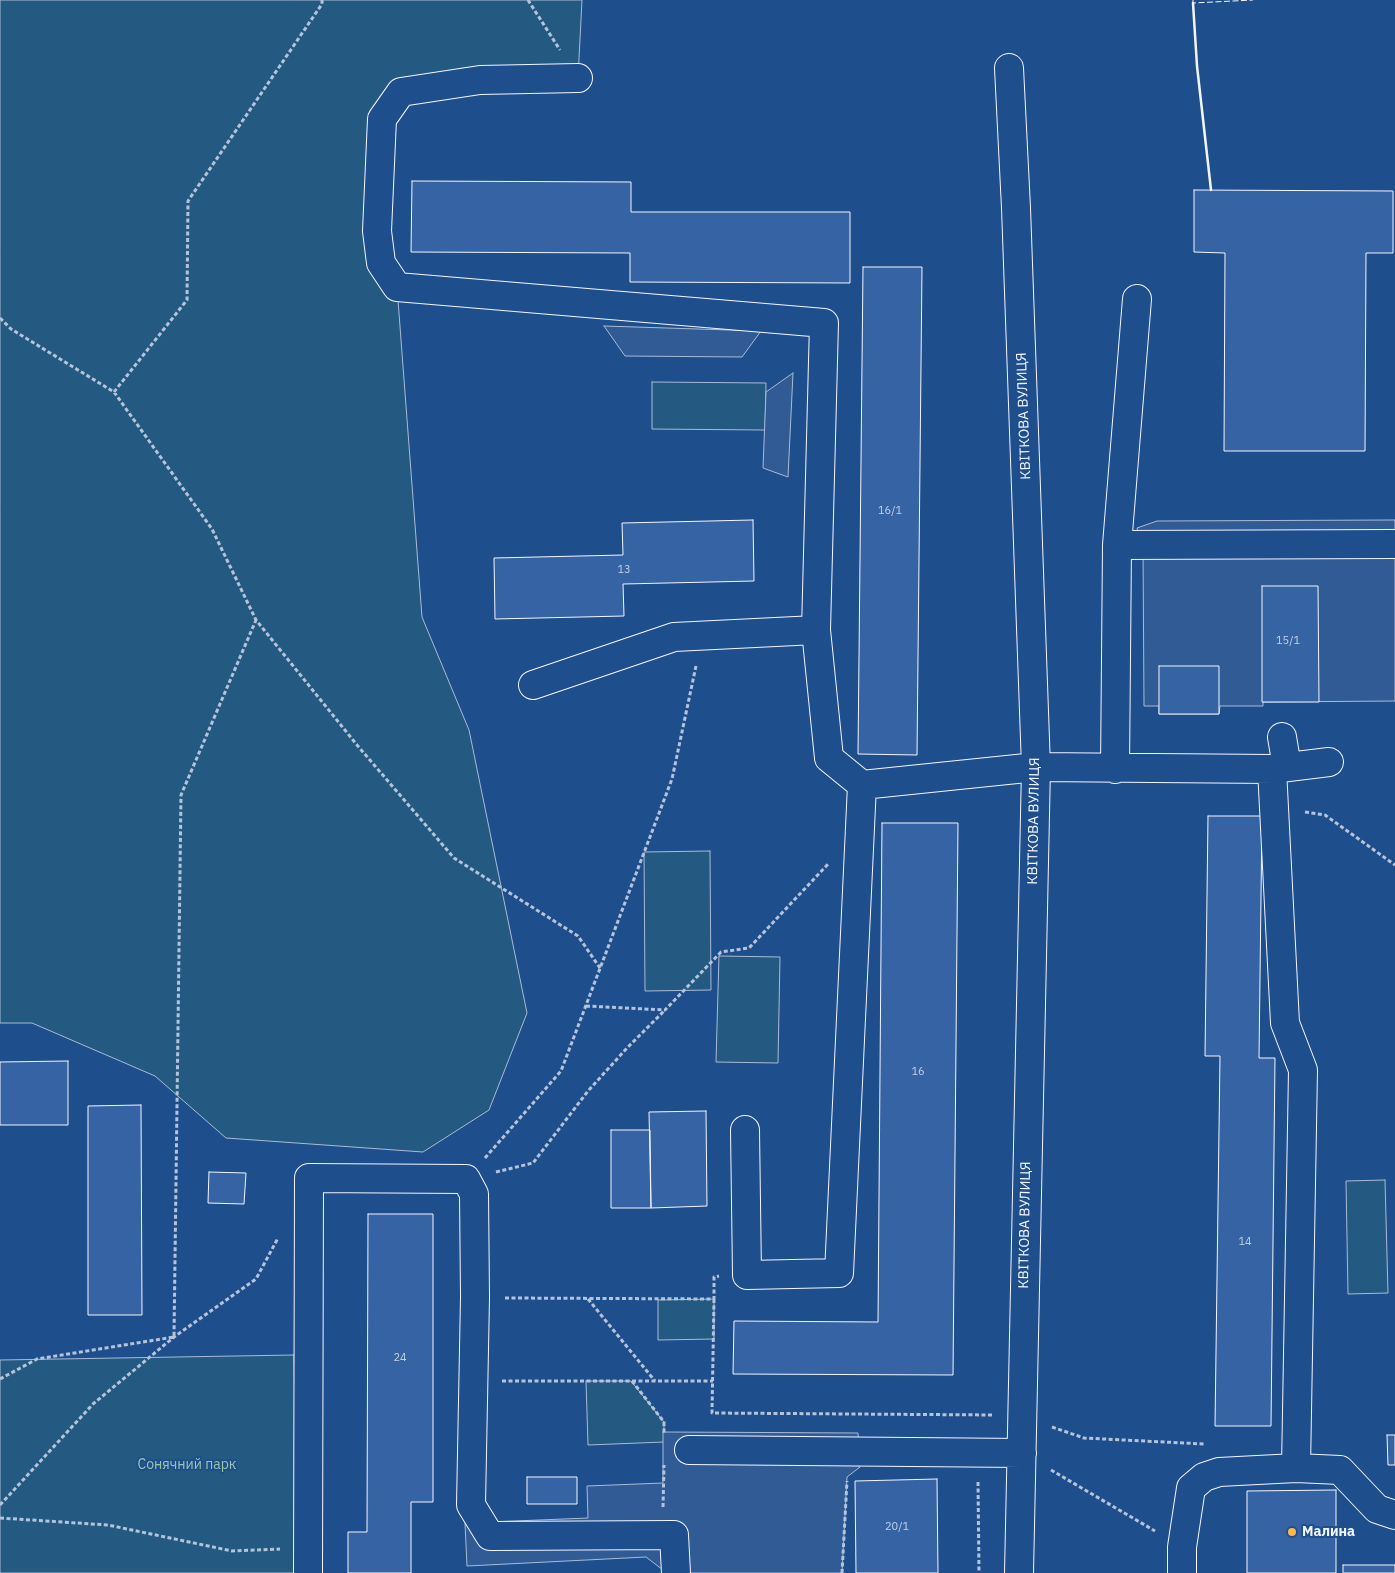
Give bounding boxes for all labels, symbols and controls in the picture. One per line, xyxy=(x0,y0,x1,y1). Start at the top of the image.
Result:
street label: КВІТКОВА ВУЛИЦЯ xyxy=(1013,352,1035,480)
house number: 16/1 xyxy=(878,504,902,518)
house number: 13 xyxy=(617,563,631,577)
house number: 15/1 xyxy=(1276,634,1300,648)
street label: КВІТКОВА ВУЛИЦЯ xyxy=(1024,757,1044,885)
house number: 16 xyxy=(911,1065,925,1079)
street label: КВІТКОВА ВУЛИЦЯ xyxy=(1015,1161,1035,1289)
house number: 14 xyxy=(1238,1235,1252,1249)
house number: 24 xyxy=(393,1351,407,1365)
park label: Сонячний парк xyxy=(137,1457,237,1473)
house number: 20/1 xyxy=(885,1520,909,1534)
place label: Малина xyxy=(1302,1524,1355,1540)
marker: Малина xyxy=(1286,1526,1298,1538)

